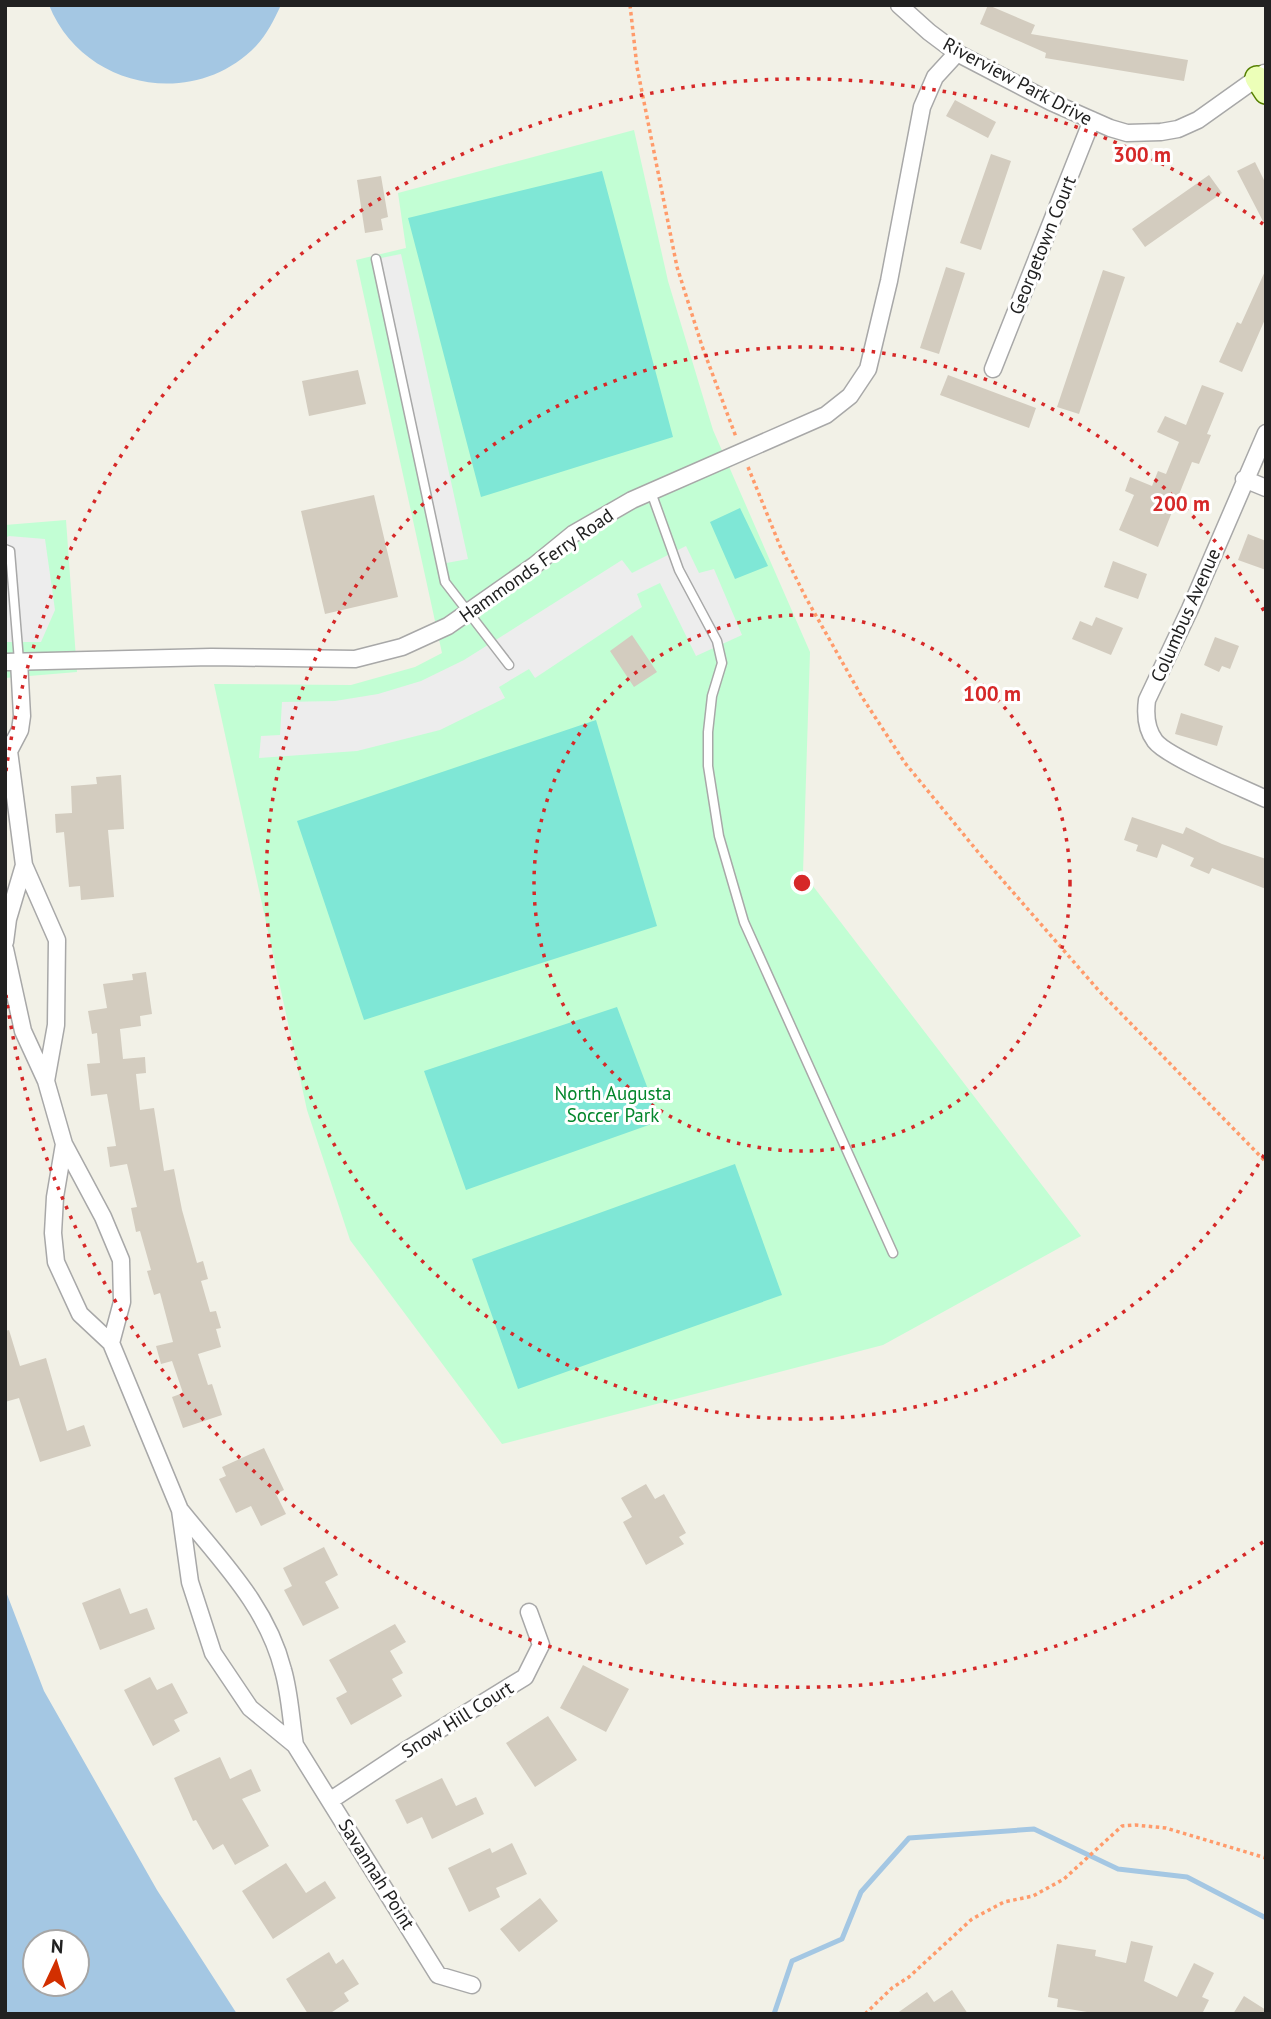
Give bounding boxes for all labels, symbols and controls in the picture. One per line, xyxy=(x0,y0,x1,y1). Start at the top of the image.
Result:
street label: Riverview Park Drive xyxy=(939,31,1097,131)
text: 300 m xyxy=(1113,141,1171,168)
street label: Georgetown Court xyxy=(1003,172,1081,318)
text: 200 m xyxy=(1152,490,1210,517)
street label: Hammonds Ferry Road xyxy=(454,503,618,627)
street label: Columbus Avenue xyxy=(1145,544,1225,686)
text: 100 m xyxy=(963,680,1021,707)
centre of rings xyxy=(790,871,814,895)
park label: North Augusta Soccer Park xyxy=(555,1081,671,1127)
street label: Snow Hill Court xyxy=(397,1675,518,1763)
street label: Savannah Point xyxy=(333,1814,421,1934)
north arrow xyxy=(21,1928,91,1998)
text: N xyxy=(50,1934,64,1958)

